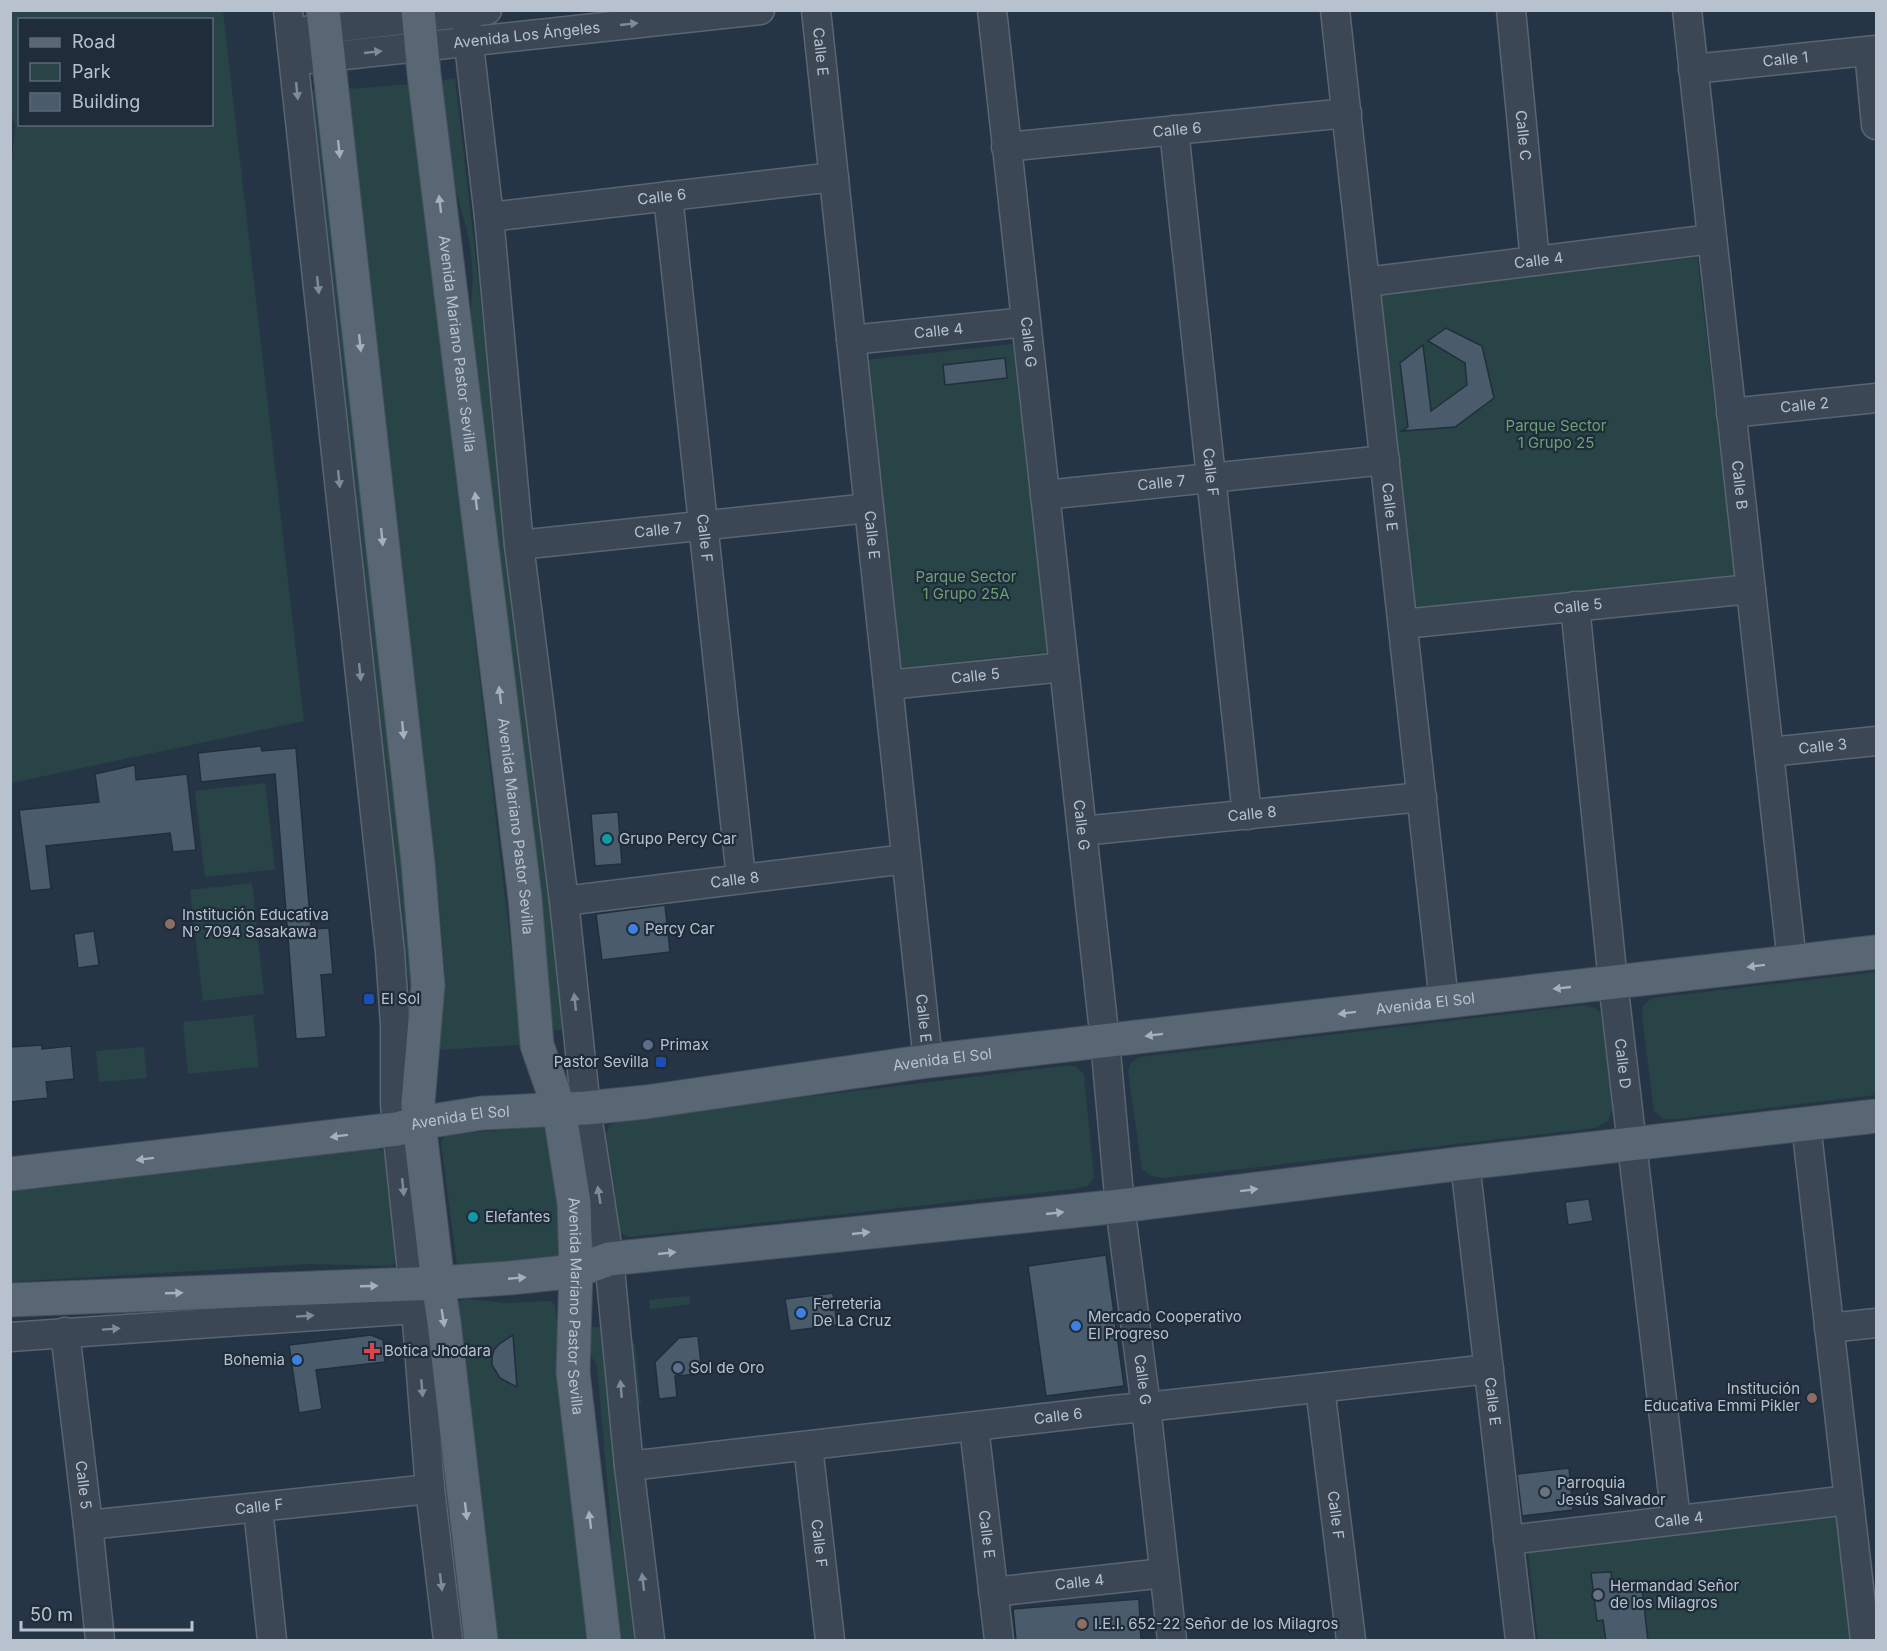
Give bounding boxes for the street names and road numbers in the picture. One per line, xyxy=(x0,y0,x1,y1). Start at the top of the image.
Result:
street label: Avenida Los Ángeles xyxy=(452,17,601,52)
street label: Calle E xyxy=(809,26,833,77)
street label: Calle 1 xyxy=(1762,47,1809,71)
street label: Calle C xyxy=(1512,109,1535,162)
street label: Calle 6 xyxy=(1152,118,1202,141)
street label: Calle 6 xyxy=(636,184,687,209)
street label: Avenida Mariano Pastor Sevilla xyxy=(435,234,480,453)
street label: Calle 4 xyxy=(1513,248,1564,273)
street label: Calle G xyxy=(1017,316,1041,368)
street label: Calle 4 xyxy=(913,319,964,342)
street label: Calle 2 xyxy=(1779,393,1830,417)
street label: Calle F xyxy=(1199,447,1223,497)
street label: Calle B xyxy=(1728,459,1752,511)
street label: Calle 7 xyxy=(1136,471,1186,494)
street label: Calle E xyxy=(1378,482,1402,532)
street label: Calle E xyxy=(860,510,884,560)
street label: Calle F xyxy=(693,513,717,563)
street label: Calle 7 xyxy=(633,518,683,542)
street label: Calle 5 xyxy=(1553,594,1603,618)
street label: Calle 5 xyxy=(950,664,1001,687)
street label: Avenida Mariano Pastor Sevilla xyxy=(494,717,538,935)
street label: Calle 3 xyxy=(1797,734,1848,758)
street label: Calle G xyxy=(1070,799,1094,851)
street label: Calle 8 xyxy=(1227,802,1277,825)
street label: Calle 8 xyxy=(709,867,760,892)
street label: Avenida El Sol xyxy=(1374,988,1476,1018)
street label: Calle E xyxy=(912,993,936,1043)
street label: Calle D xyxy=(1611,1037,1635,1090)
street label: Avenida El Sol xyxy=(891,1044,993,1075)
street label: Avenida El Sol xyxy=(408,1102,510,1134)
street label: Avenida Mariano Pastor Sevilla xyxy=(564,1196,588,1416)
street label: Calle G xyxy=(1130,1353,1156,1406)
street label: Calle E xyxy=(1481,1376,1505,1427)
street label: Calle 6 xyxy=(1033,1404,1083,1428)
street label: Calle 5 xyxy=(71,1460,96,1510)
street label: Calle F xyxy=(1324,1490,1349,1540)
street label: Calle F xyxy=(234,1495,284,1518)
street label: Calle 4 xyxy=(1653,1507,1704,1532)
street label: Calle E xyxy=(975,1509,999,1559)
street label: Calle F xyxy=(807,1518,832,1568)
street label: Calle 4 xyxy=(1054,1570,1105,1594)

